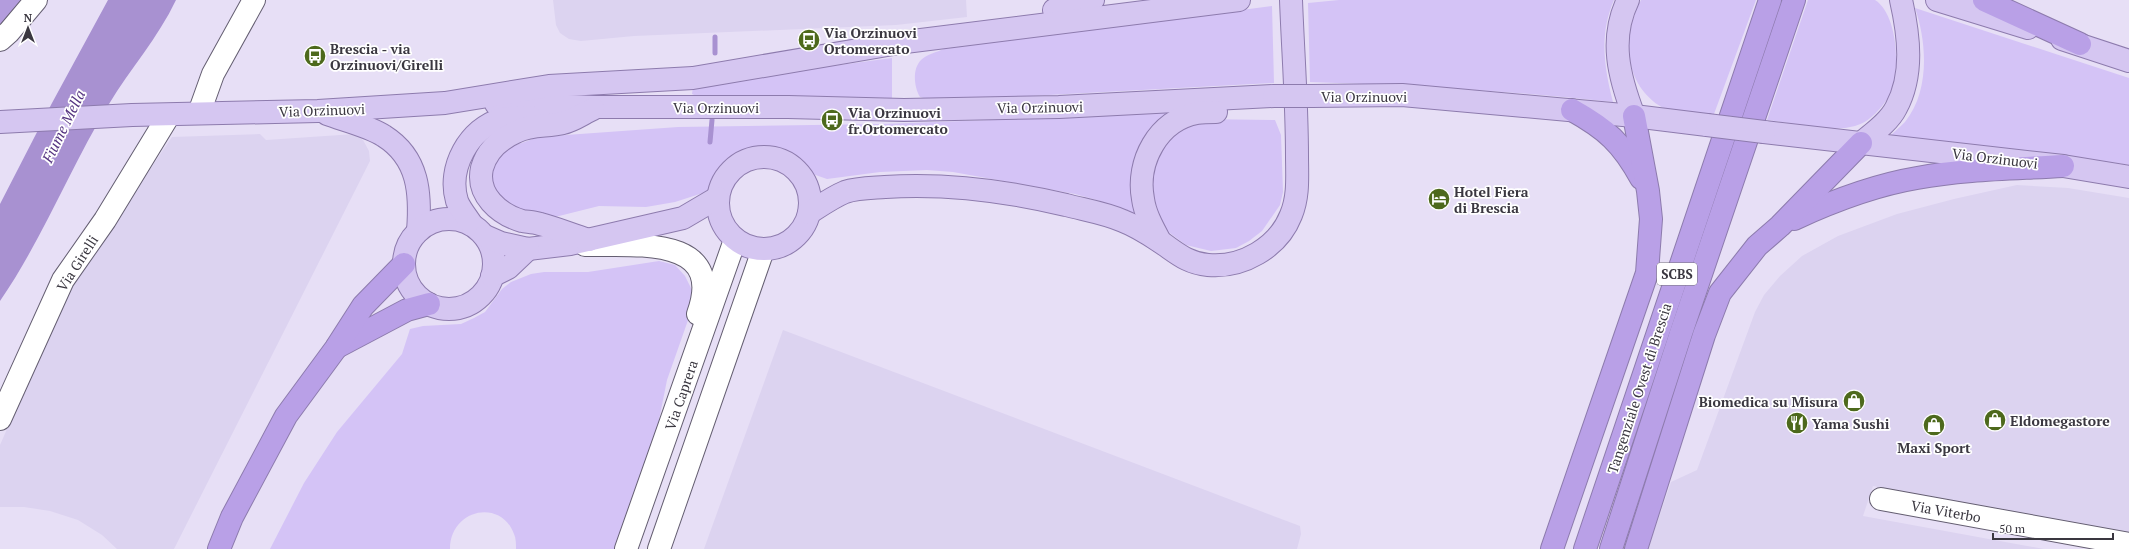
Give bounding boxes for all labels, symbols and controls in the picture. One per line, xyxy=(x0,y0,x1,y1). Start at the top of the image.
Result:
north arrow xyxy=(8,8,48,48)
text: N xyxy=(24,11,33,25)
place label: Via Orzinuovi Ortomercato xyxy=(824,23,917,58)
bus stop icon: Via Orzinuovi Ortomercato xyxy=(796,27,822,53)
place label: Brescia - via Orzinuovi/Girelli xyxy=(330,39,444,74)
bus stop icon: Brescia - via Orzinuovi/Girelli xyxy=(302,43,328,69)
water label: Fiume Mella xyxy=(36,86,89,167)
street label: Via Orzinuovi xyxy=(1321,87,1407,106)
street label: Via Orzinuovi xyxy=(997,97,1083,117)
street label: Via Orzinuovi xyxy=(673,98,759,117)
street label: Via Orzinuovi xyxy=(279,99,365,121)
place label: Via Orzinuovi fr.Ortomercato xyxy=(848,103,948,138)
bus stop icon: Via Orzinuovi fr.Ortomercato xyxy=(819,107,845,133)
street label: Via Orzinuovi xyxy=(1951,143,2039,173)
place label: Hotel Fiera di Brescia xyxy=(1454,182,1529,217)
hotel icon: Hotel Fiera di Brescia xyxy=(1426,186,1452,212)
street label: Via Girelli xyxy=(52,231,102,295)
road number: SCBS xyxy=(1657,263,1697,285)
street label: Tangenziale Ovest di Brescia xyxy=(1602,300,1676,476)
street label: Via Caprera xyxy=(660,357,702,433)
shop icon: Biomedica su Misura xyxy=(1841,388,1867,414)
place label: Biomedica su Misura xyxy=(1699,392,1838,411)
shop icon: Eldomegastore xyxy=(1982,407,2008,433)
restaurant icon: Yama Sushi xyxy=(1784,410,1810,436)
place label: Eldomegastore xyxy=(2010,411,2110,430)
shop icon: Maxi Sport xyxy=(1921,412,1947,438)
place label: Yama Sushi xyxy=(1812,414,1890,433)
place label: Maxi Sport xyxy=(1897,438,1971,457)
street label: Via Viterbo xyxy=(1910,496,1983,527)
scale bar xyxy=(1993,515,2113,541)
text: 50 m xyxy=(1999,521,2026,536)

